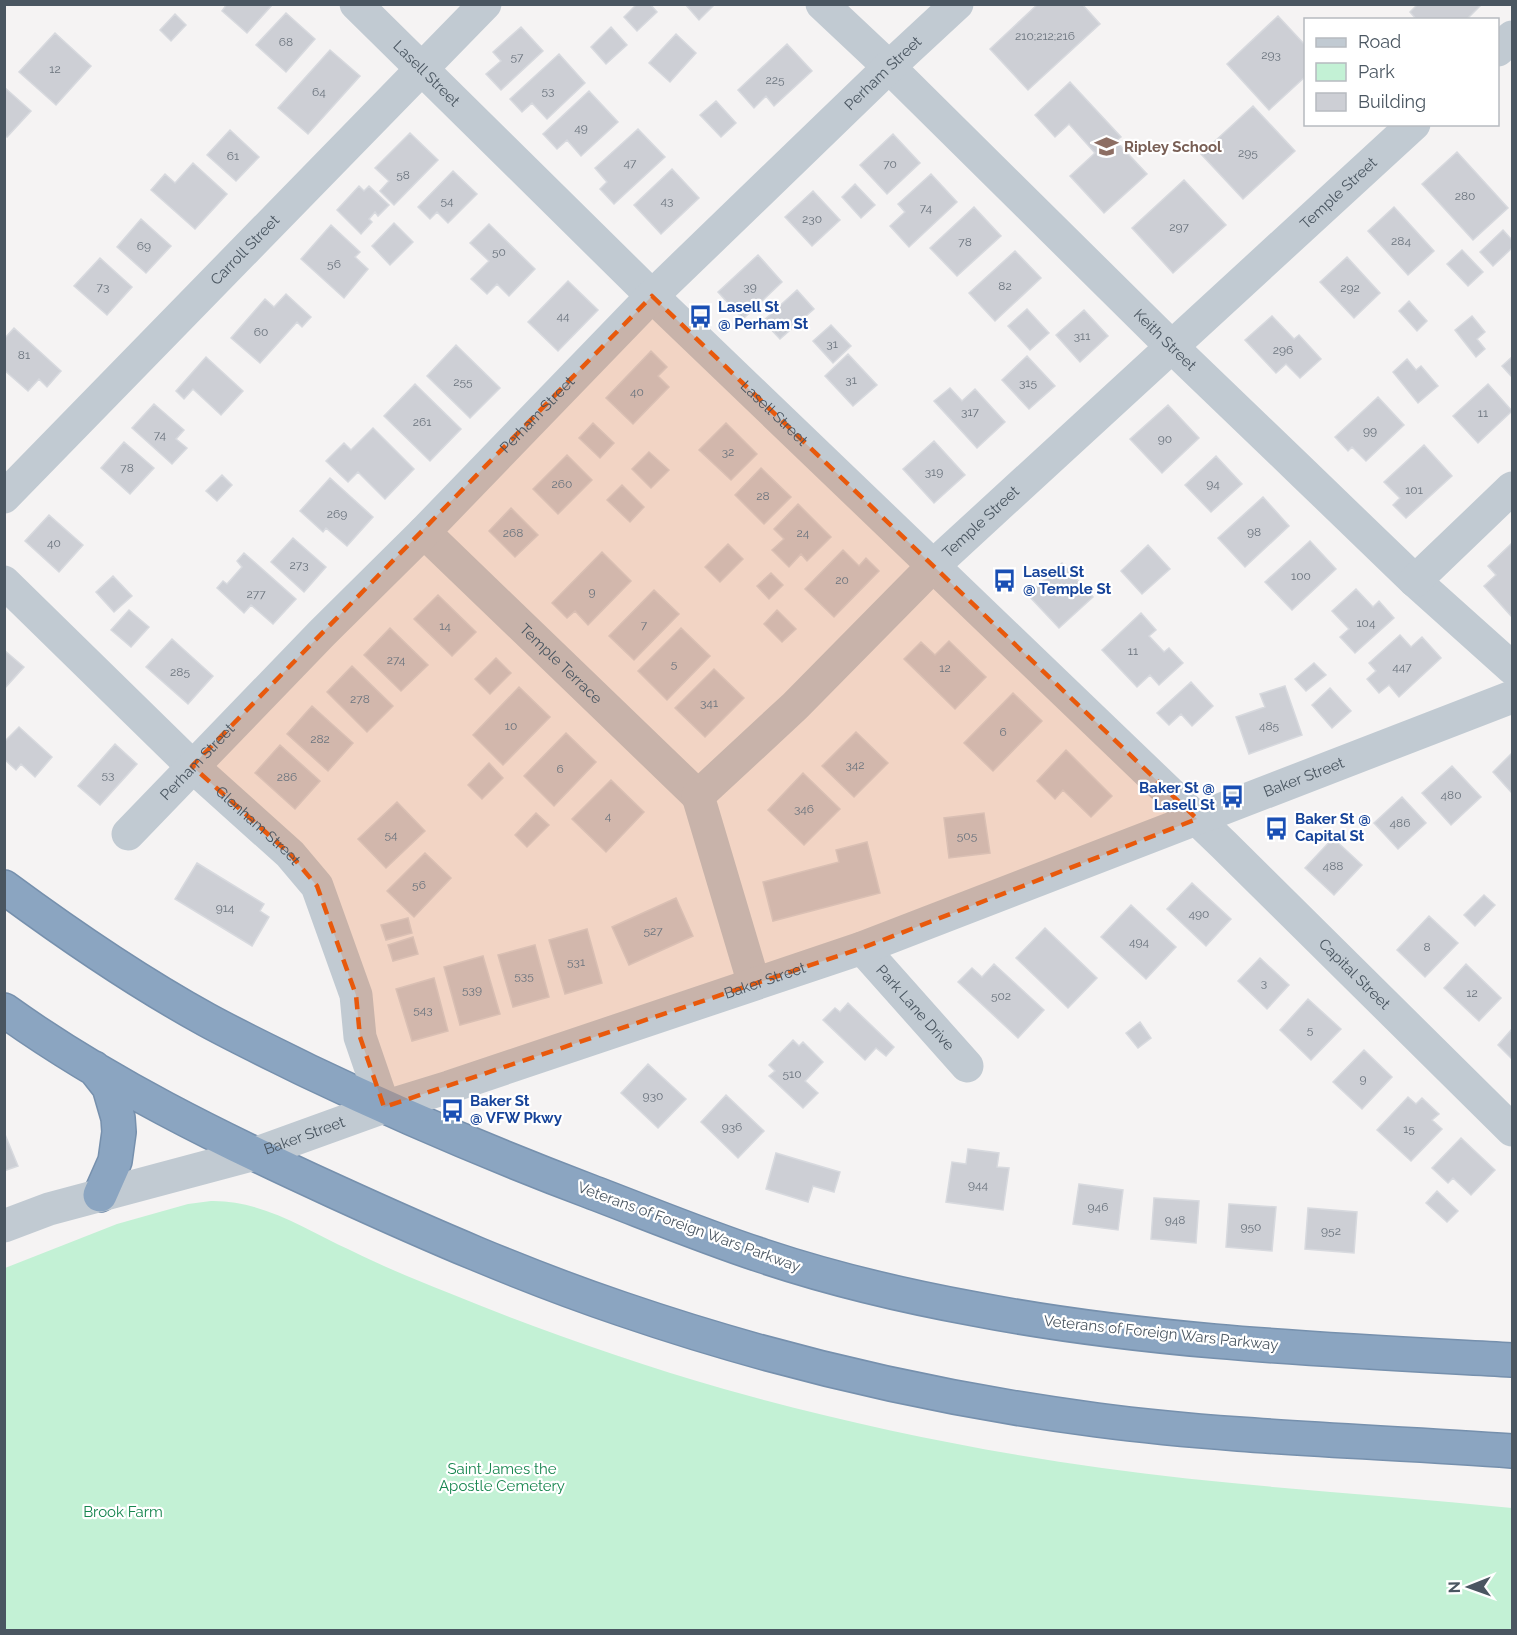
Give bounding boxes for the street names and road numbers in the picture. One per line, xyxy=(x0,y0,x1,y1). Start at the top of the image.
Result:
street label: Perham Street xyxy=(841,32,925,114)
street label: Lasell Street xyxy=(389,37,463,110)
street label: Temple Street xyxy=(1297,154,1381,233)
street label: Carroll Street xyxy=(207,211,283,289)
street label: Keith Street xyxy=(1130,305,1200,374)
street label: Perham Street xyxy=(496,373,578,457)
street label: Lasell Street xyxy=(737,377,811,450)
street label: Temple Street xyxy=(939,482,1023,562)
street label: Temple Terrace xyxy=(516,620,606,708)
street label: Perham Street xyxy=(156,720,238,804)
street label: Baker Street xyxy=(1261,754,1347,801)
street label: Glenham Street xyxy=(212,782,304,869)
street label: Capital Street xyxy=(1315,935,1394,1013)
street label: Baker Street xyxy=(722,959,808,1003)
street label: Park Lane Drive xyxy=(872,961,958,1054)
street label: Baker Street xyxy=(261,1113,347,1159)
street label: Veterans of Foreign Wars Parkway xyxy=(575,1178,803,1276)
street label: Veterans of Foreign Wars Parkway xyxy=(1043,1312,1279,1354)

